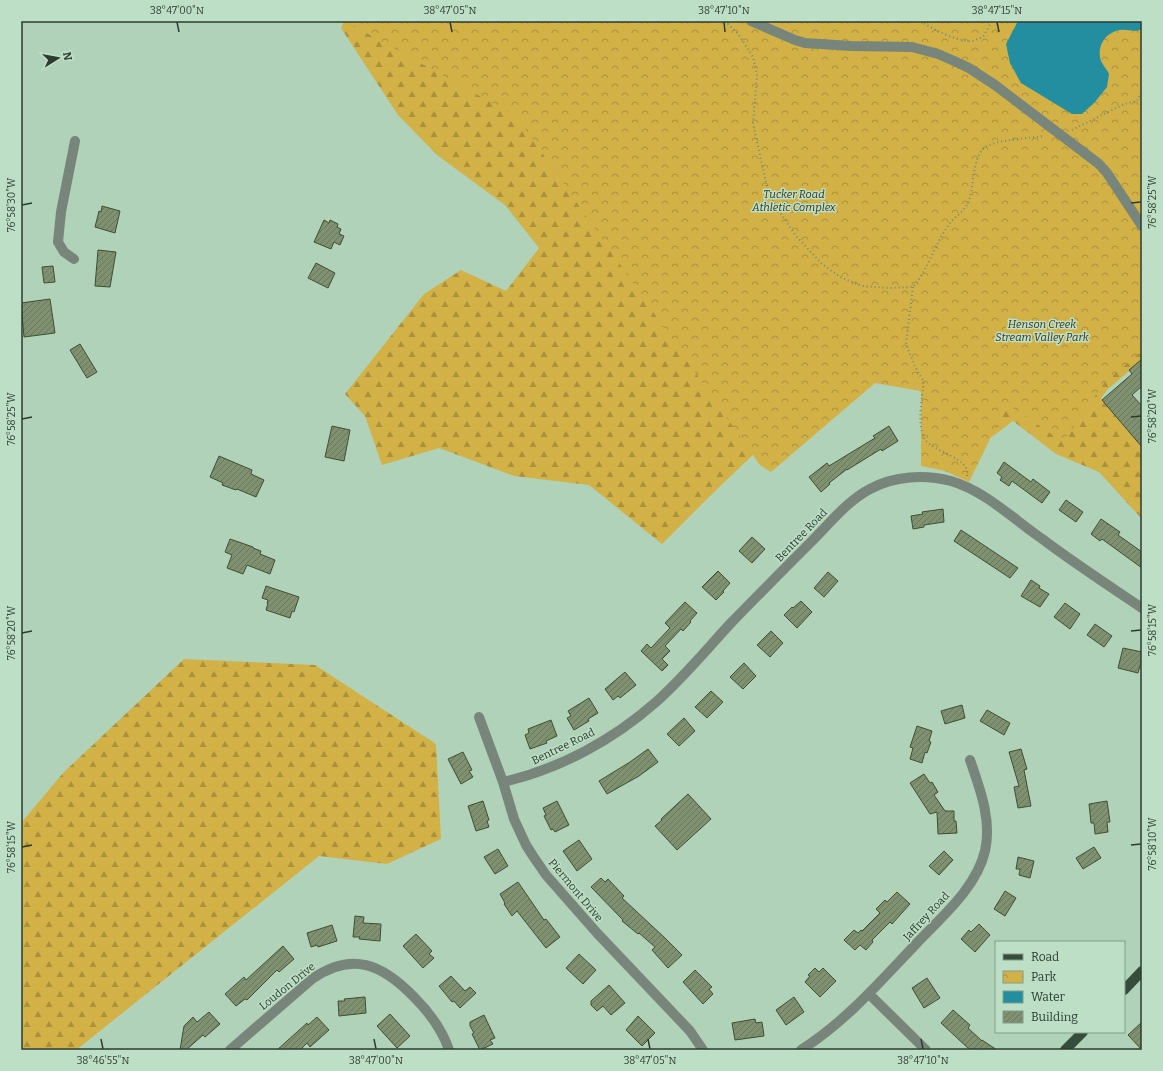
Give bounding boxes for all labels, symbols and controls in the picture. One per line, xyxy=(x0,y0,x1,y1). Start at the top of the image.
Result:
text: 38°47'00"N xyxy=(150,5,204,17)
text: 38°47'05"N xyxy=(424,5,476,17)
text: 38°47'10"N xyxy=(698,5,750,17)
text: 38°47'15"N xyxy=(972,5,1022,17)
north arrow xyxy=(38,38,78,78)
text: N xyxy=(60,51,75,62)
text: 76°58'25"W xyxy=(1147,175,1159,229)
text: 76°58'30"W xyxy=(6,177,18,232)
park label: Tucker Road Athletic Complex xyxy=(751,188,837,214)
park label: Henson Creek Stream Valley Park xyxy=(995,318,1090,344)
text: 76°58'20"W xyxy=(1147,388,1159,443)
text: 76°58'25"W xyxy=(6,392,18,446)
street label: Bentree Road xyxy=(773,506,830,565)
text: 76°58'15"W xyxy=(1147,603,1159,656)
text: 76°58'20"W xyxy=(6,605,18,660)
street label: Bentree Road xyxy=(530,725,597,767)
text: 76°58'10"W xyxy=(1147,817,1159,870)
text: 76°58'15"W xyxy=(6,820,18,873)
street label: Piermont Drive xyxy=(546,856,606,924)
street label: Jaffrey Road xyxy=(900,889,952,944)
legend xyxy=(995,941,1125,1033)
text: Road xyxy=(1031,950,1059,964)
street label: Loudon Drive xyxy=(257,960,318,1013)
text: Park xyxy=(1031,970,1057,984)
text: Water xyxy=(1031,990,1066,1004)
text: Building xyxy=(1031,1010,1078,1024)
text: 38°46'55"N xyxy=(77,1055,129,1067)
text: 38°47'00"N xyxy=(349,1055,403,1067)
text: 38°47'05"N xyxy=(624,1055,676,1067)
text: 38°47'10"N xyxy=(897,1055,949,1067)

